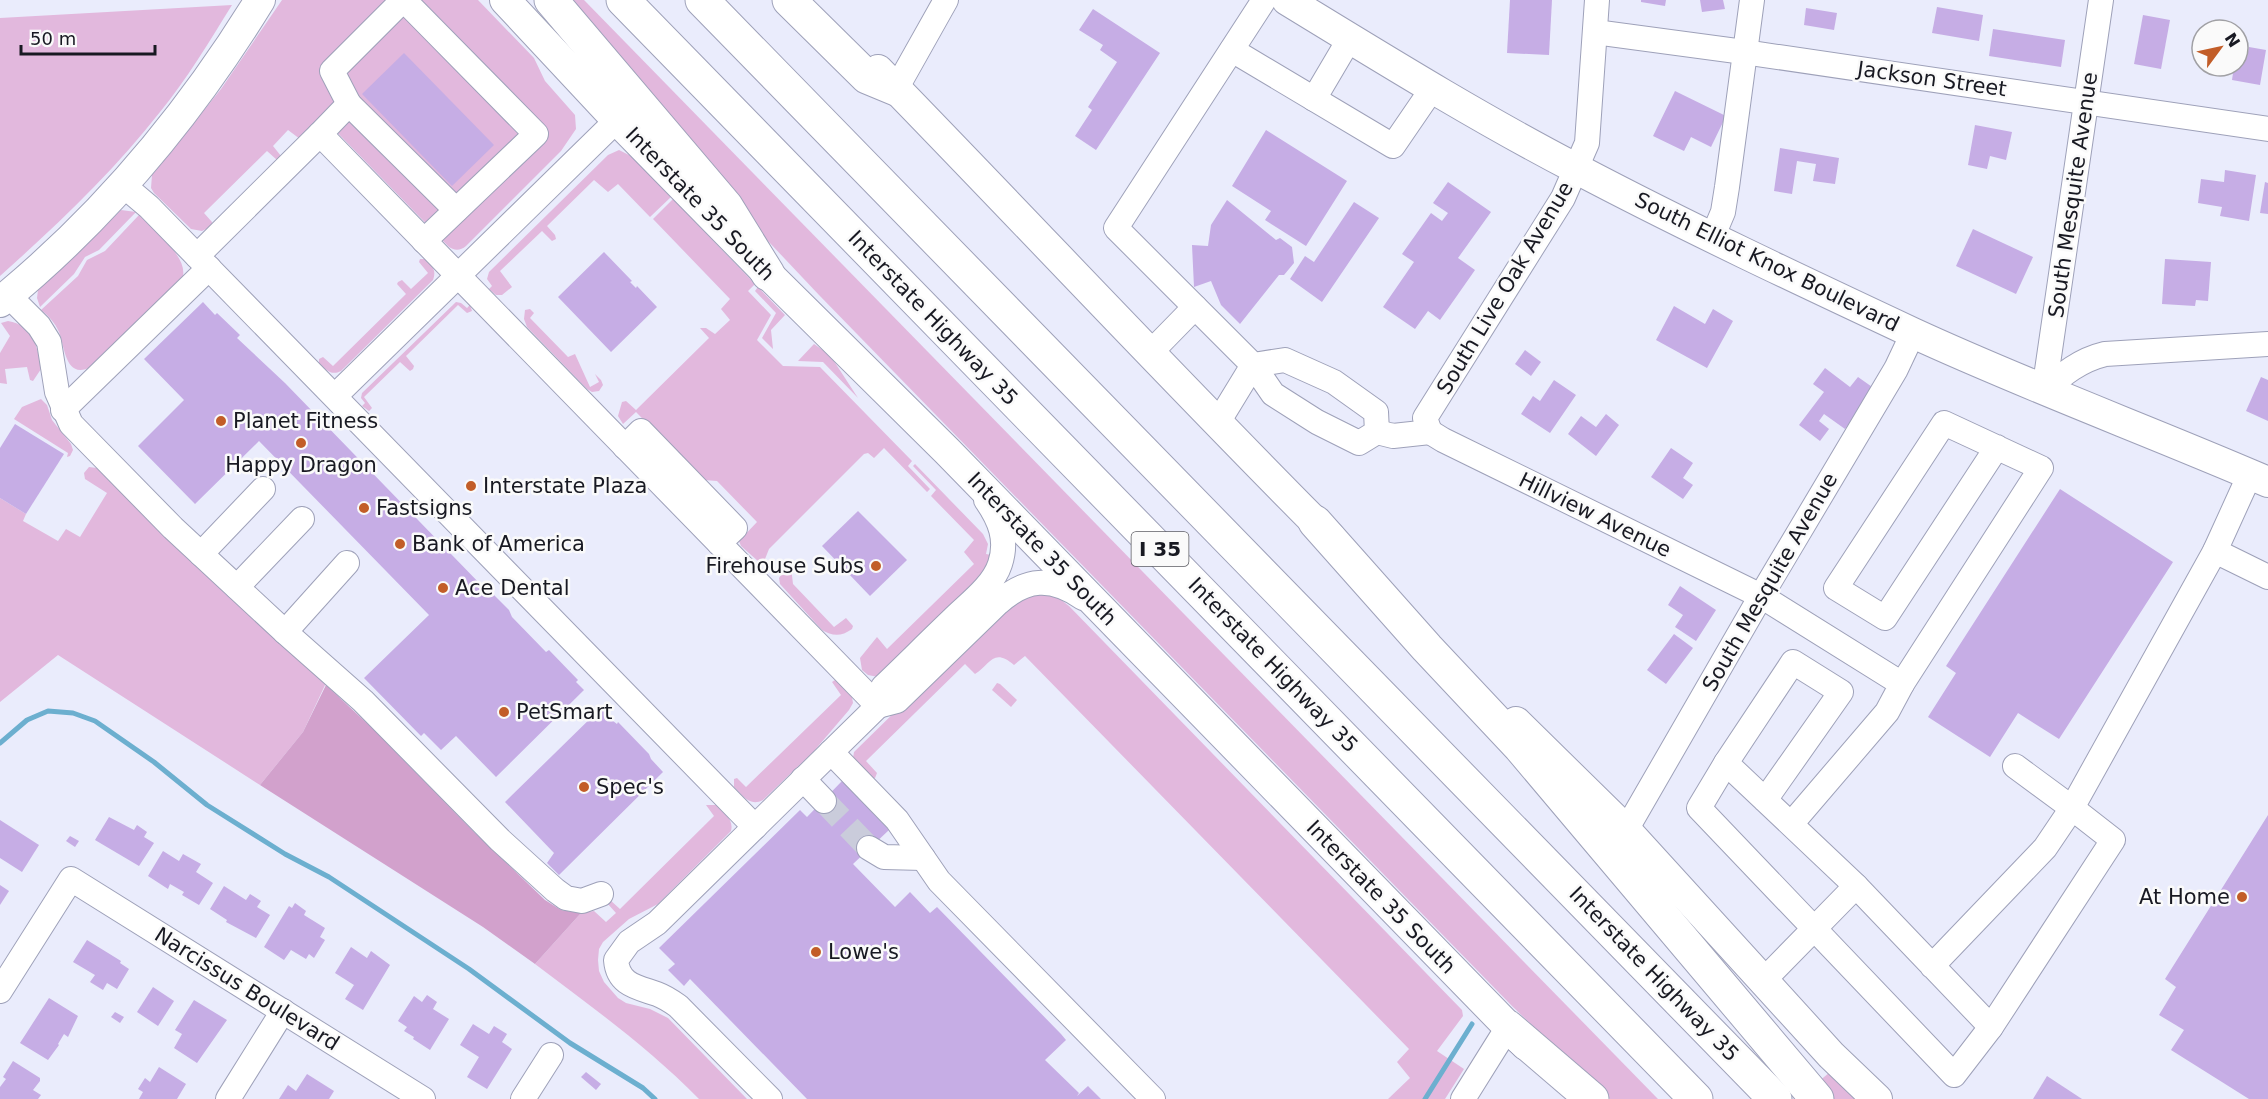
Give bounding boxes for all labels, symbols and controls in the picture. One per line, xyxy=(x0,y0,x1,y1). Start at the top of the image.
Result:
scale bar xyxy=(21,18,154,56)
north arrow xyxy=(2190,18,2250,78)
text: 50 m xyxy=(30,28,76,49)
text: N xyxy=(2221,29,2244,51)
street label: Jackson Street xyxy=(1854,56,2008,101)
street label: South Mesquite Avenue xyxy=(2044,71,2102,319)
street label: Interstate 35 South xyxy=(621,122,779,286)
street label: South Live Oak Avenue xyxy=(1432,177,1578,399)
street label: South Elliot Knox Boulevard xyxy=(1631,187,1903,337)
street label: Interstate Highway 35 xyxy=(843,226,1023,410)
place label: Planet Fitness xyxy=(233,409,378,433)
marker: Planet Fitness xyxy=(214,414,228,428)
marker: Happy Dragon xyxy=(294,436,308,450)
place label: Happy Dragon xyxy=(225,453,377,477)
street label: Interstate 35 South xyxy=(963,467,1121,631)
street label: Hillview Avenue xyxy=(1515,468,1675,562)
street label: South Mesquite Avenue xyxy=(1698,469,1842,695)
place label: Interstate Plaza xyxy=(483,474,647,498)
marker: Interstate Plaza xyxy=(464,479,478,493)
place label: Fastsigns xyxy=(376,496,473,520)
marker: Fastsigns xyxy=(357,501,371,515)
place label: Bank of America xyxy=(412,532,585,556)
road number: I 35 xyxy=(1132,532,1188,566)
marker: Bank of America xyxy=(393,537,407,551)
place label: Firehouse Subs xyxy=(706,554,864,578)
marker: Firehouse Subs xyxy=(869,559,883,573)
street label: Interstate Highway 35 xyxy=(1183,573,1363,757)
place label: Ace Dental xyxy=(455,576,569,600)
marker: Ace Dental xyxy=(436,581,450,595)
place label: PetSmart xyxy=(516,700,613,724)
marker: PetSmart xyxy=(497,705,511,719)
place label: Spec's xyxy=(596,775,664,799)
marker: Spec's xyxy=(577,780,591,794)
street label: Interstate 35 South xyxy=(1302,815,1460,979)
street label: Interstate Highway 35 xyxy=(1564,882,1744,1066)
place label: At Home xyxy=(2139,885,2230,909)
marker: At Home xyxy=(2235,890,2249,904)
street label: Narcissus Boulevard xyxy=(150,922,344,1056)
place label: Lowe's xyxy=(828,940,899,964)
marker: Lowe's xyxy=(809,945,823,959)

